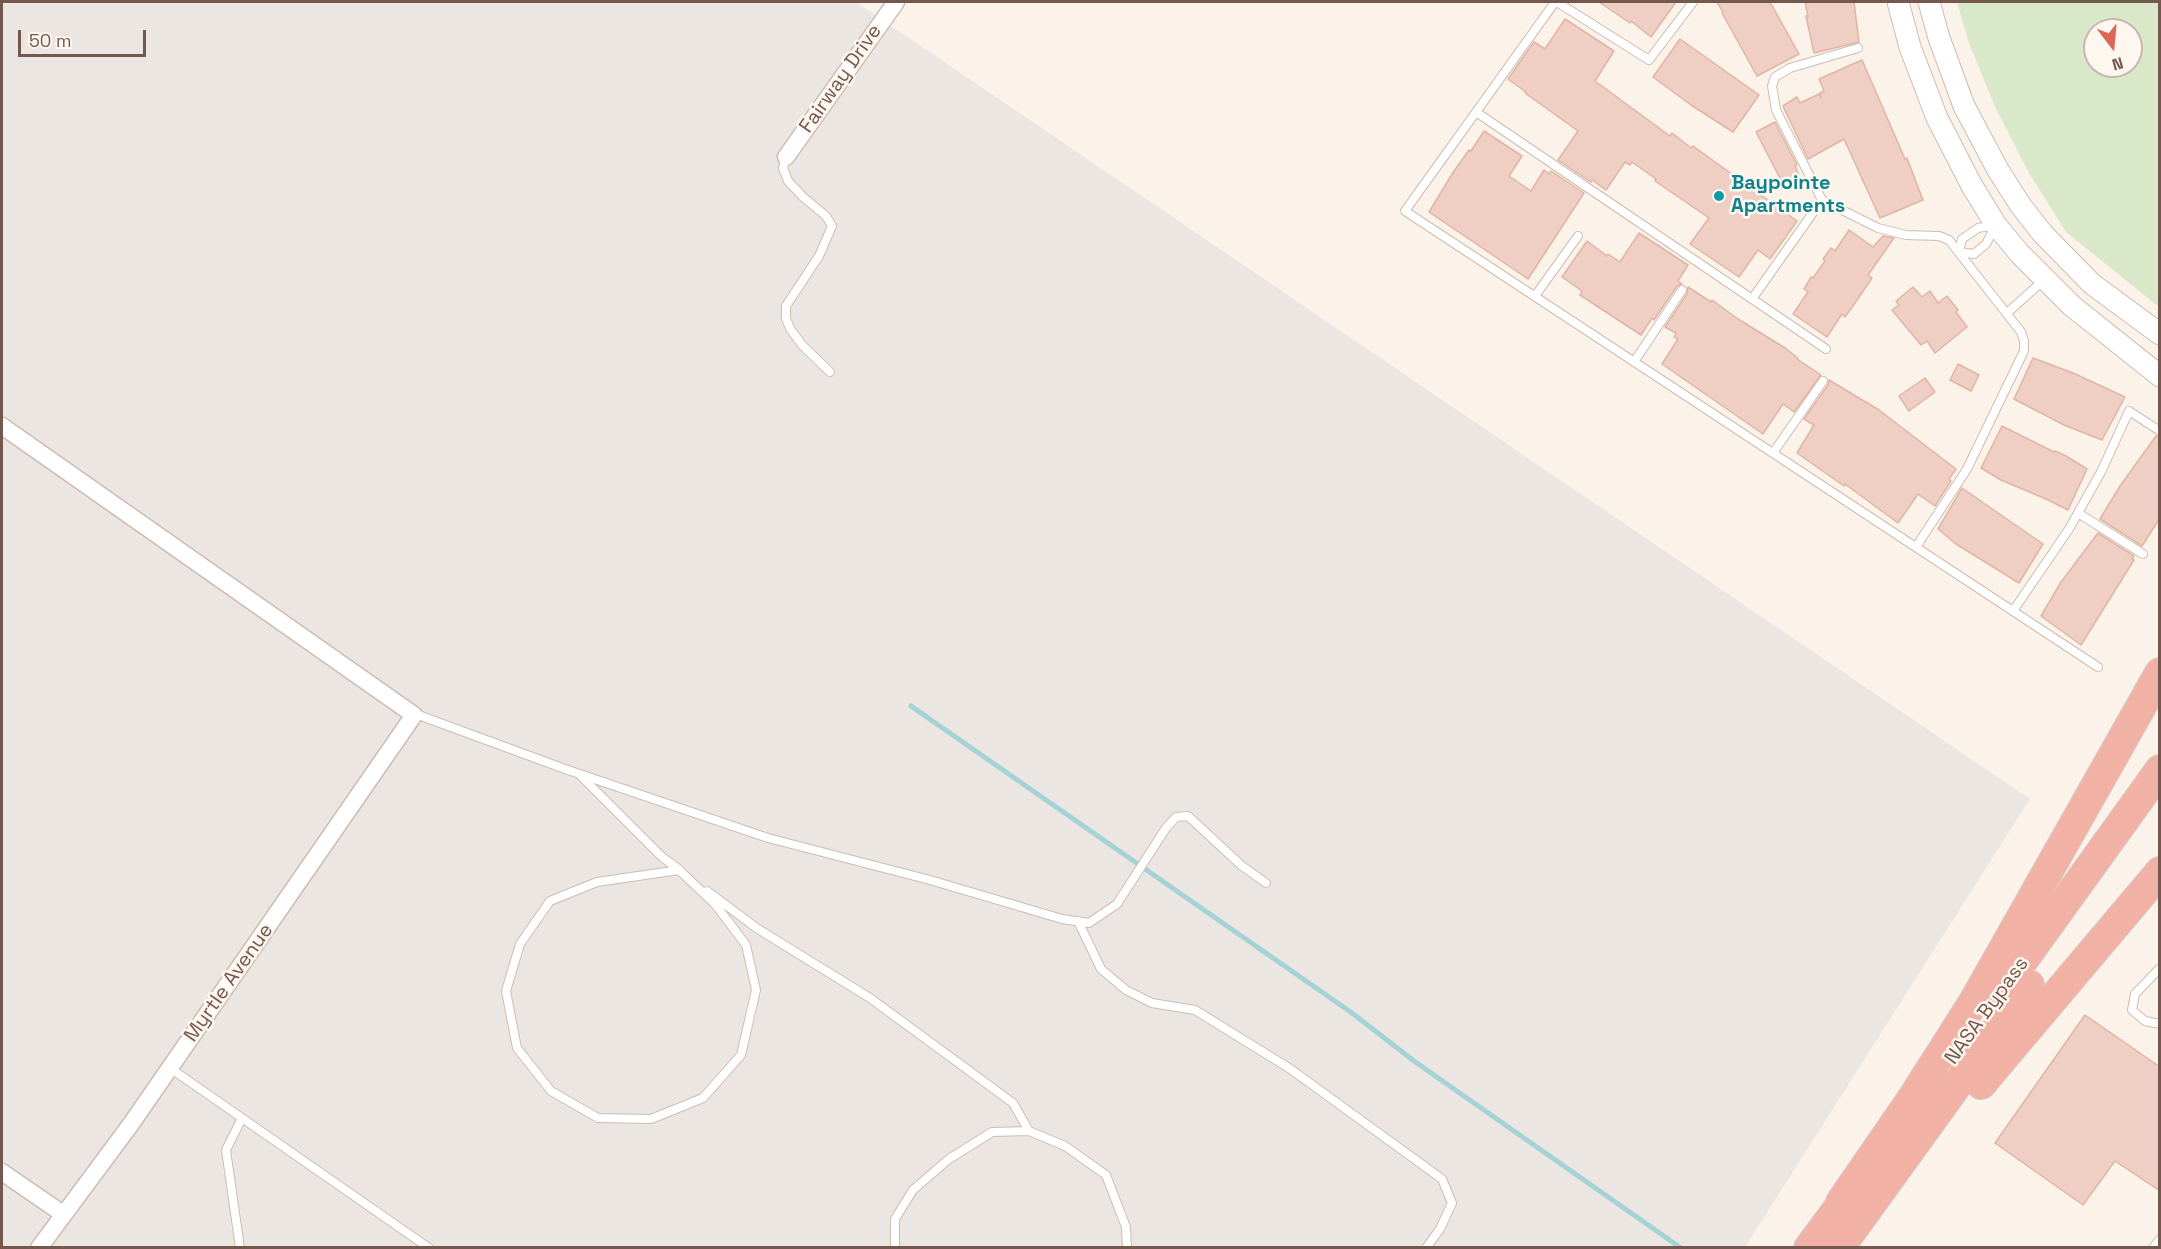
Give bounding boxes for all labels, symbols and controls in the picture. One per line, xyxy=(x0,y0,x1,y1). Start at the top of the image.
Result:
scale bar xyxy=(21,18,148,56)
north arrow xyxy=(2083,18,2143,78)
street label: Fairway Drive xyxy=(795,20,887,138)
text: 50 m xyxy=(29,29,71,52)
text: N xyxy=(2110,52,2126,75)
place label: Baypointe Apartments xyxy=(1731,172,1845,219)
marker: Baypointe Apartments xyxy=(1712,189,1726,203)
street label: Myrtle Avenue xyxy=(179,919,279,1047)
street label: NASA Bypass xyxy=(1940,953,2034,1069)

